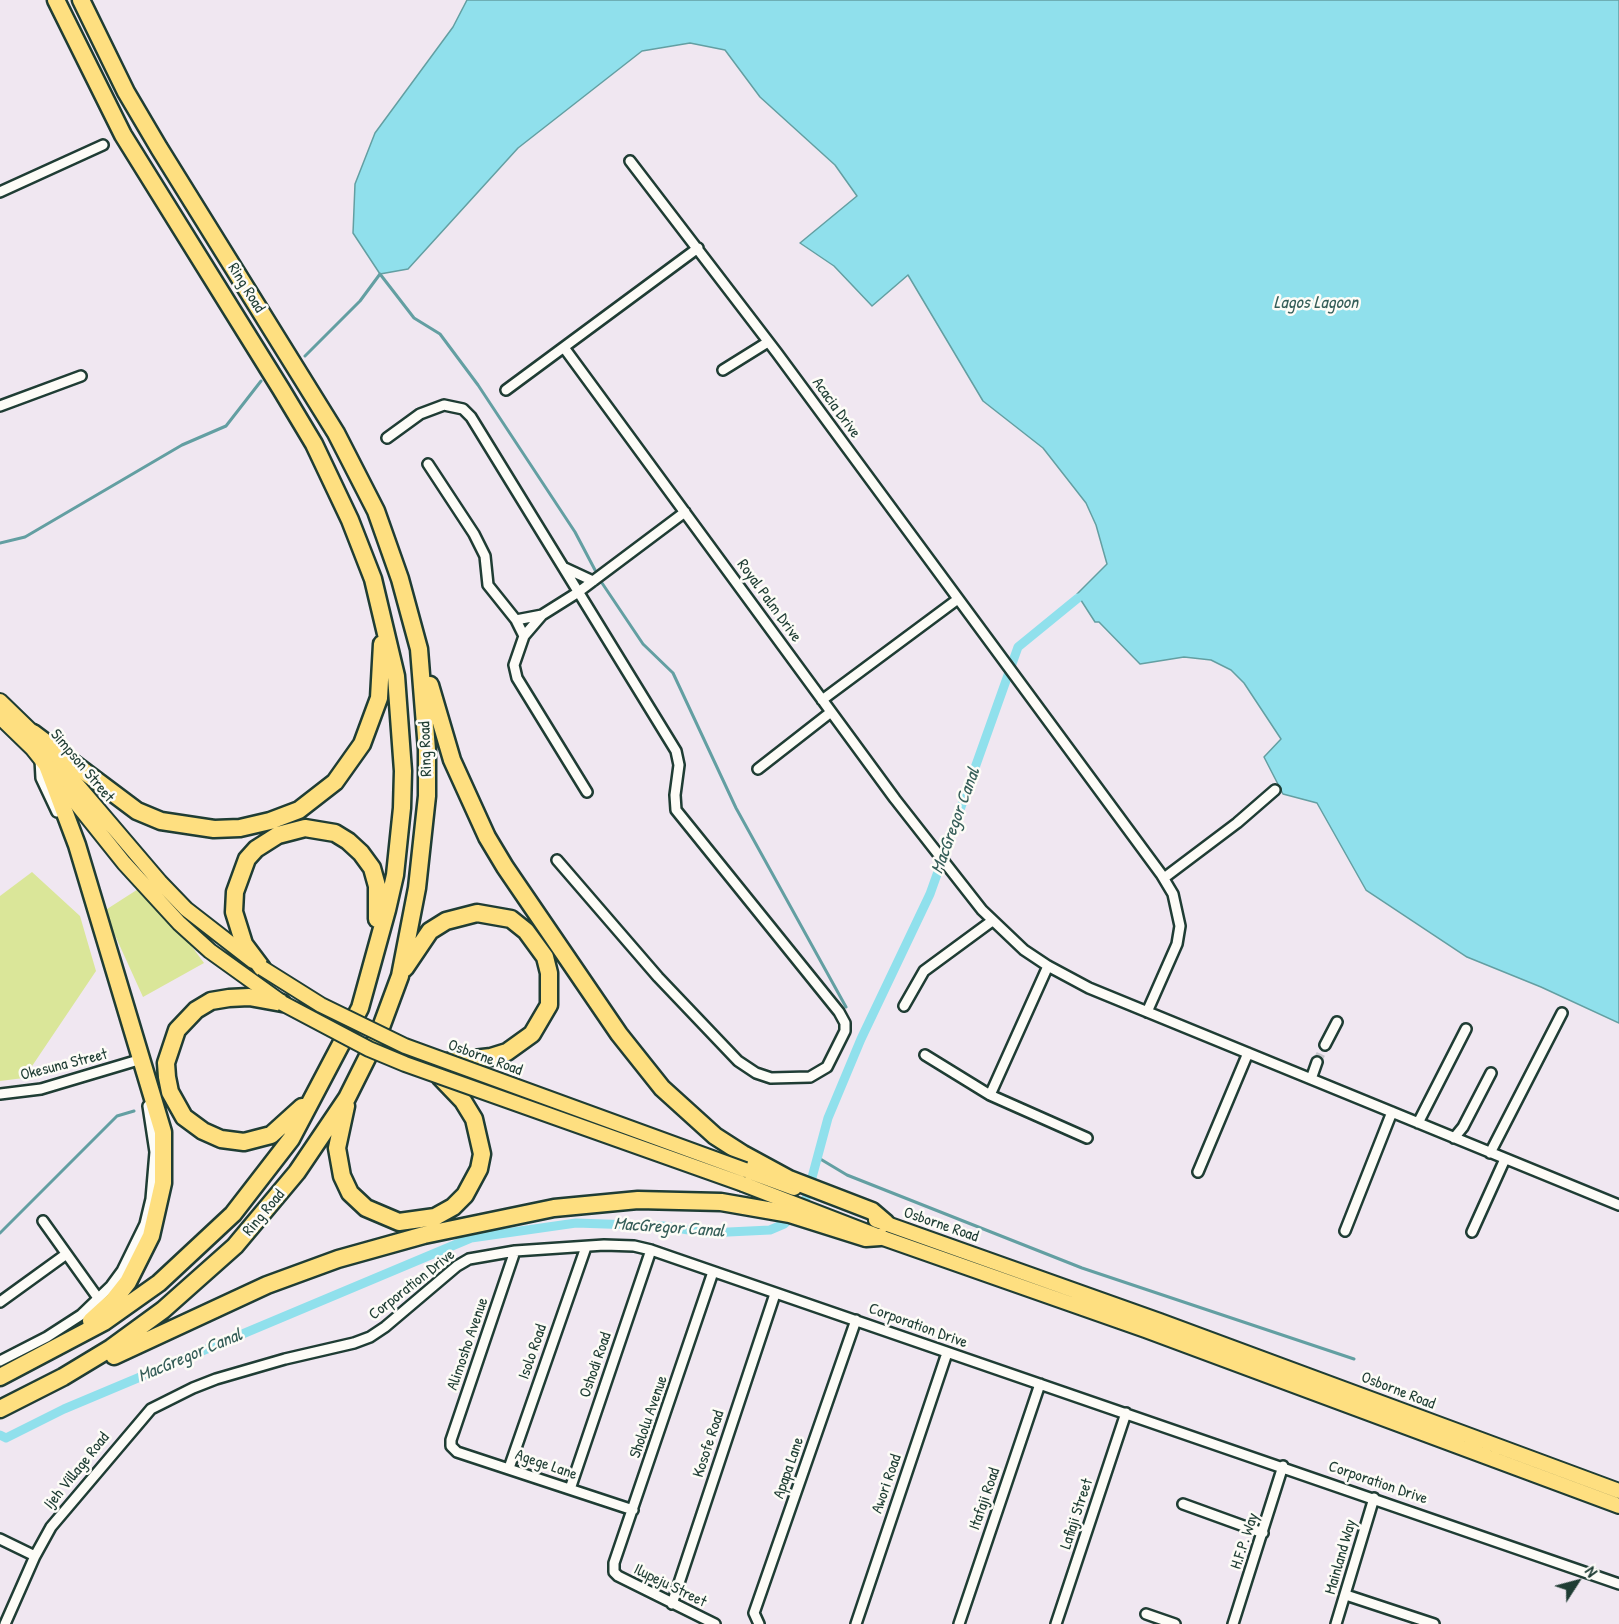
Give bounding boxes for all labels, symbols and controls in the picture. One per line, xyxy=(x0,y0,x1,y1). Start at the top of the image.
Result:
street label: Ring Road xyxy=(223,260,269,316)
water label: Lagos Lagoon xyxy=(1274,292,1358,314)
street label: Acacia Drive xyxy=(808,374,864,442)
street label: Royal Palm Drive xyxy=(733,556,805,646)
street label: Ring Road xyxy=(415,721,437,777)
street label: Simpson Street xyxy=(46,726,118,806)
water label: MacGregor Canal xyxy=(927,765,985,877)
street label: Osborne Road xyxy=(445,1036,525,1080)
street label: Okesuna Street xyxy=(19,1045,109,1085)
street label: Ring Road xyxy=(239,1186,289,1240)
street label: Osborne Road xyxy=(901,1203,981,1247)
water label: MacGregor Canal xyxy=(613,1213,725,1243)
street label: Corporation Drive xyxy=(365,1246,459,1324)
street label: Alimosho Avenue xyxy=(443,1295,493,1393)
street label: Corporation Drive xyxy=(866,1299,970,1353)
street label: Isolo Road xyxy=(515,1322,551,1382)
water label: MacGregor Canal xyxy=(135,1324,245,1388)
street label: Oshodi Road xyxy=(576,1330,616,1400)
street label: Osborne Road xyxy=(1358,1368,1438,1414)
street label: Shololu Avenue xyxy=(626,1373,672,1461)
street label: Kosofe Road xyxy=(689,1408,729,1480)
street label: Ijeh Village Road xyxy=(40,1429,114,1513)
street label: Apapa Lane xyxy=(770,1435,808,1501)
street label: Agege Lane xyxy=(512,1445,580,1485)
street label: Awori Road xyxy=(868,1452,906,1516)
street label: Corporation Drive xyxy=(1326,1457,1430,1509)
street label: Itafaji Road xyxy=(965,1465,1005,1533)
street label: Lafiaji Street xyxy=(1057,1476,1097,1552)
street label: H.F.P. Way xyxy=(1227,1510,1263,1572)
street label: Mainland Way xyxy=(1321,1517,1361,1597)
north arrow xyxy=(1547,1552,1607,1612)
street label: Ilupeju Street xyxy=(630,1560,710,1612)
text: N xyxy=(1580,1562,1603,1581)

